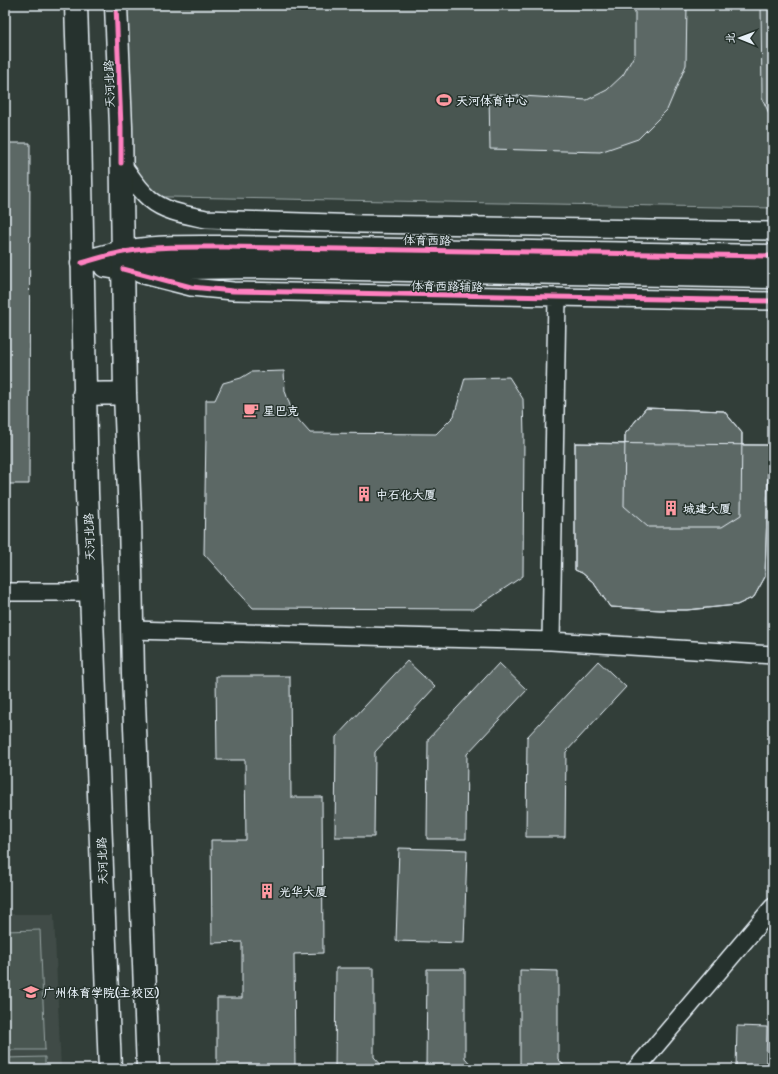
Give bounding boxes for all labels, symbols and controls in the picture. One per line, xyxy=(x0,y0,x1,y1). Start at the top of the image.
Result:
north arrow xyxy=(720,18,760,58)
text: 北 xyxy=(723,32,737,43)
street label: 天河北路 xyxy=(100,60,118,108)
sports icon: 天河体育中心 xyxy=(435,91,453,109)
place label: 天河体育中心 xyxy=(456,92,528,109)
street label: 体育西路 xyxy=(403,231,451,249)
street label: 体育西路辅路 xyxy=(411,277,483,295)
cafe icon: 星巴克 xyxy=(242,401,260,419)
place label: 星巴克 xyxy=(263,402,299,419)
building icon: 中石化大厦 xyxy=(355,485,373,503)
place label: 中石化大厦 xyxy=(376,486,436,503)
building icon: 城建大厦 xyxy=(662,499,680,517)
place label: 城建大厦 xyxy=(683,500,731,517)
street label: 天河北路 xyxy=(80,513,98,561)
street label: 天河北路 xyxy=(93,837,111,885)
building icon: 光华大厦 xyxy=(258,882,276,900)
place label: 光华大厦 xyxy=(279,883,327,900)
school or university icon: 广州体育学院(主校区) xyxy=(22,983,40,1001)
place label: 广州体育学院(主校区) xyxy=(43,984,159,1001)

